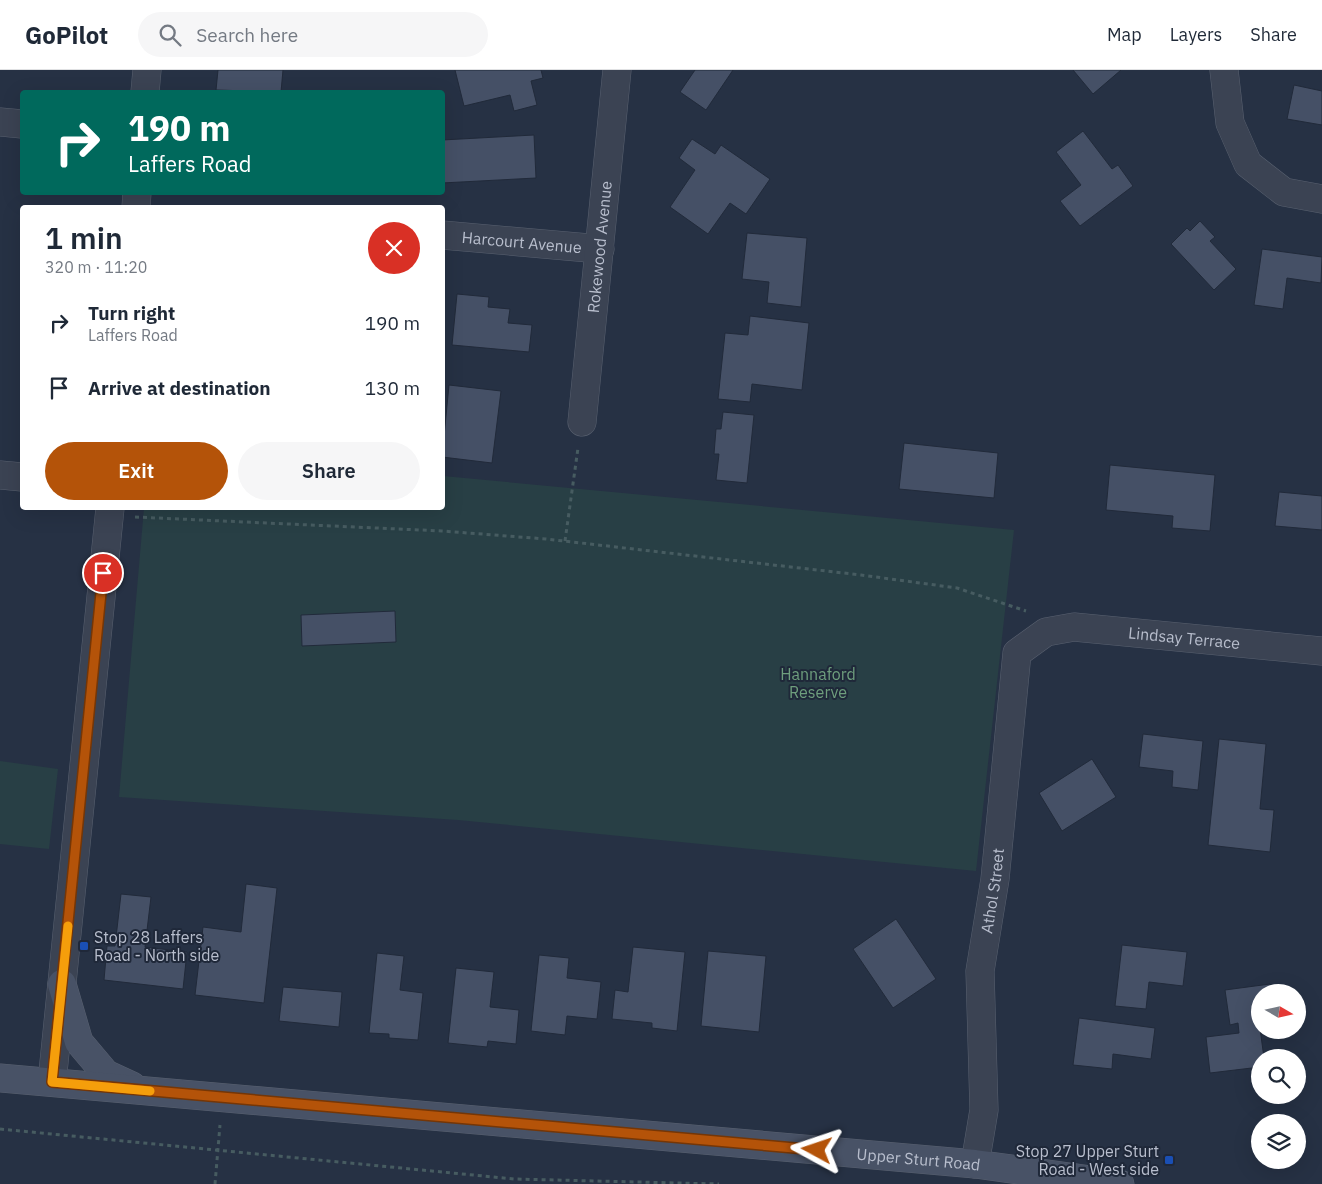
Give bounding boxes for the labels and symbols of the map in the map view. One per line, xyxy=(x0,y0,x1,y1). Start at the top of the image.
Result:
street label: Rokewood Avenue xyxy=(583,180,616,314)
street label: Harcourt Avenue xyxy=(461,227,583,257)
pin xyxy=(82,552,124,594)
street label: Lindsay Terrace xyxy=(1127,622,1241,653)
park label: Hannaford Reserve xyxy=(780,664,856,702)
street label: Athol Street xyxy=(976,847,1008,935)
place label: Stop 28 Laffers Road - North side xyxy=(94,927,219,965)
marker: Stop 28 Laffers Road - North side xyxy=(78,940,90,952)
north arrow xyxy=(1251,984,1306,1039)
position arrow xyxy=(790,1123,842,1175)
place label: Stop 27 Upper Sturt Road - West side xyxy=(1016,1141,1159,1179)
street label: Upper Sturt Road xyxy=(856,1144,982,1175)
marker: Stop 27 Upper Sturt Road - West side xyxy=(1163,1154,1175,1166)

